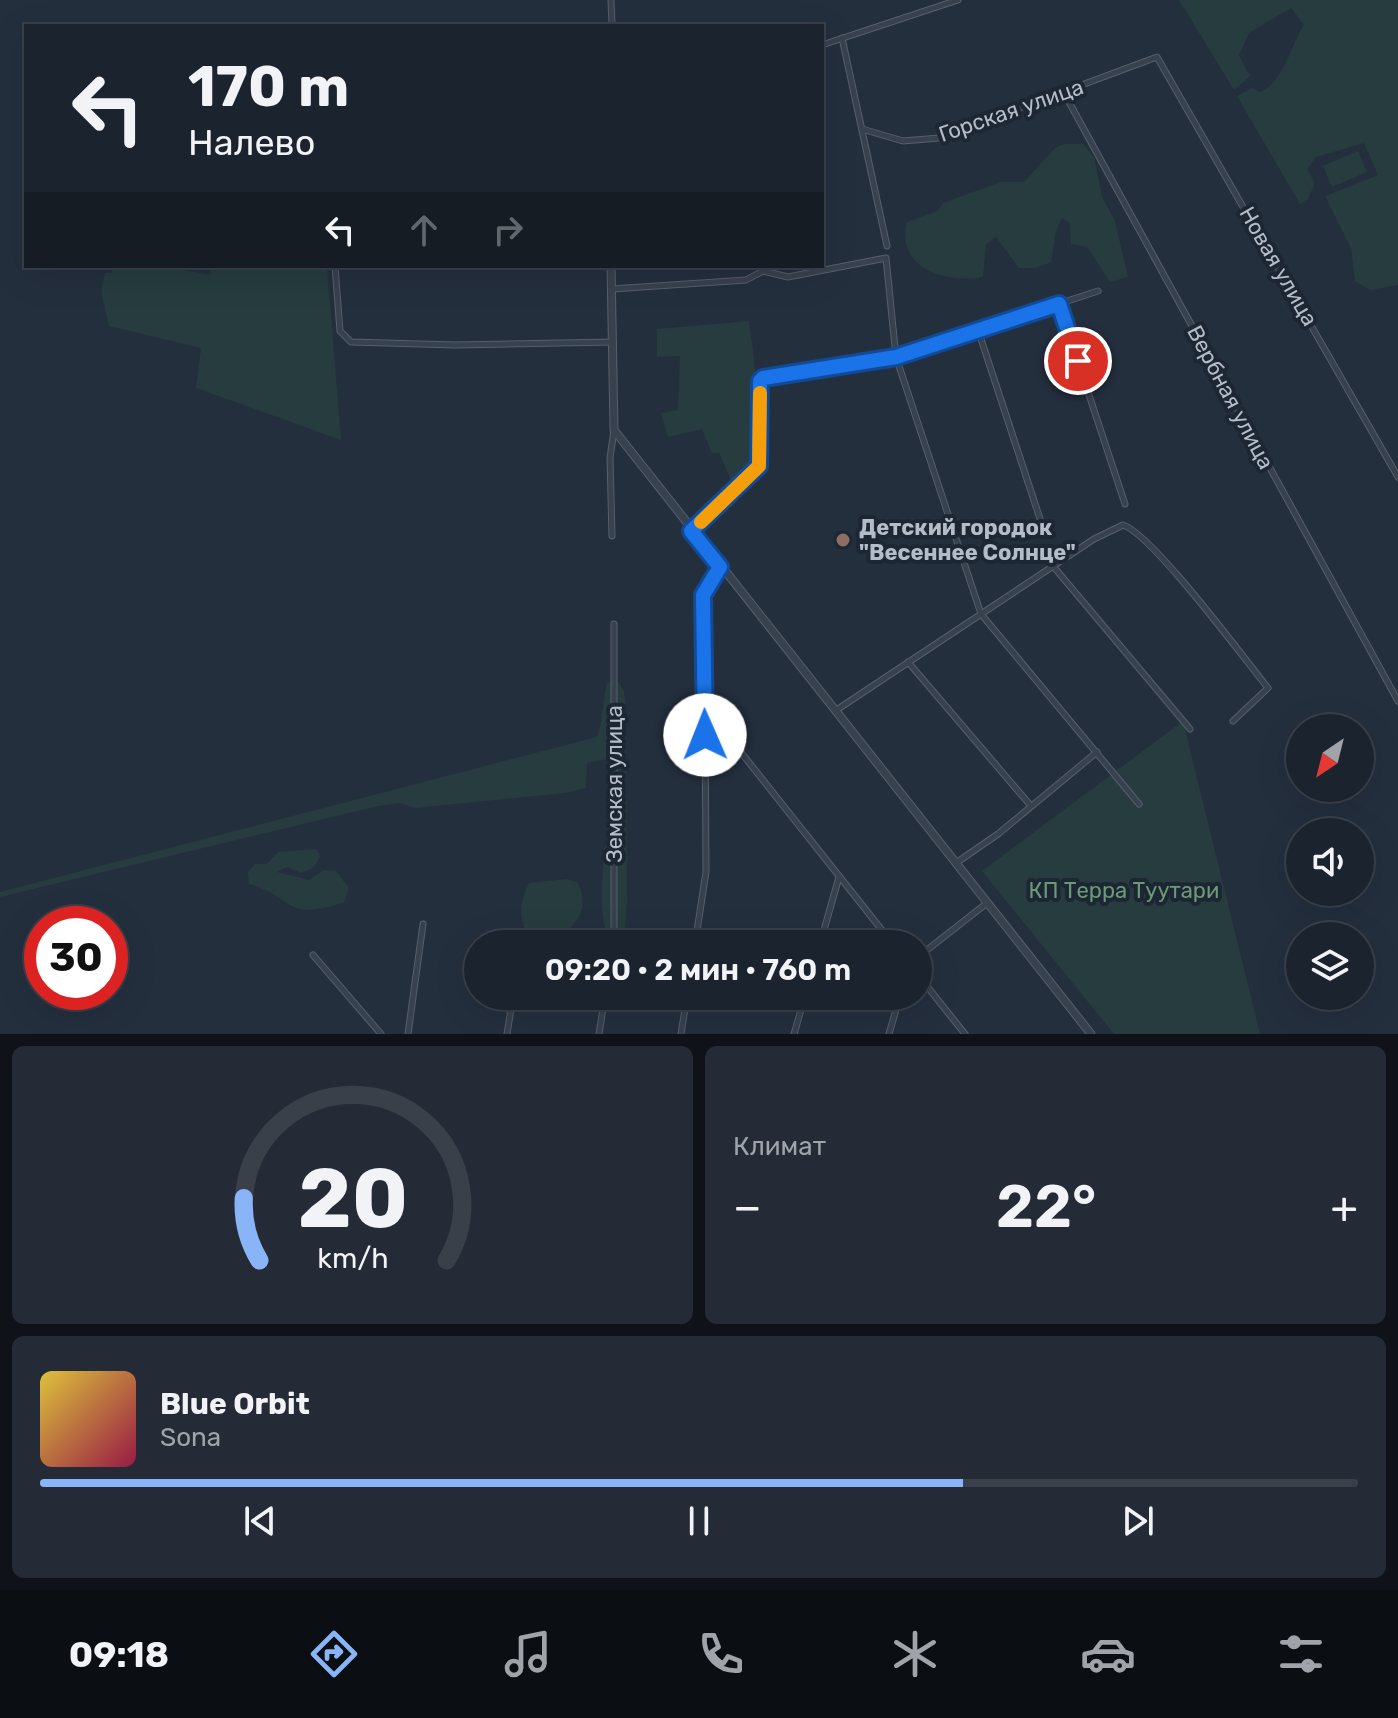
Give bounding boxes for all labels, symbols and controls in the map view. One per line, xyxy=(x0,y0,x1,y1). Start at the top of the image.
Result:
text: 170 m xyxy=(188,54,349,120)
icon: left xyxy=(56,56,160,160)
street label: Горская улица xyxy=(935,73,1087,148)
text: Налево xyxy=(188,121,315,164)
street label: Новая улица xyxy=(1234,202,1324,331)
icon: left xyxy=(318,208,362,252)
icon: ahead xyxy=(402,208,446,252)
icon: right xyxy=(486,208,530,252)
street label: Вербная улица xyxy=(1181,321,1280,474)
pin xyxy=(1044,327,1112,395)
icon: arrive xyxy=(1056,339,1100,383)
place label: Детский городок "Весеннее Солнце" xyxy=(859,514,1076,566)
marker: Детский городок "Весеннее Солнце" xyxy=(834,531,852,549)
position arrow xyxy=(663,693,747,777)
street label: Земская улица xyxy=(601,705,628,863)
north arrow xyxy=(1286,714,1374,802)
map controls xyxy=(1286,714,1374,1010)
button: sound xyxy=(1286,818,1374,906)
park label: КП Терра Туутари xyxy=(1029,877,1219,904)
speed limit sign: 30 xyxy=(24,906,128,1010)
button: layers xyxy=(1286,922,1374,1010)
text: 09:20 · 2 мин · 760 m xyxy=(545,952,851,988)
text: Климат xyxy=(733,1131,826,1162)
text: 20 xyxy=(297,1149,408,1248)
text: 22° xyxy=(996,1171,1096,1242)
text: − xyxy=(733,1181,762,1233)
text: + xyxy=(1331,1181,1358,1233)
text: km/h xyxy=(317,1241,388,1275)
text: Blue Orbit xyxy=(160,1386,310,1422)
text: Sona xyxy=(160,1422,221,1453)
icon: previous xyxy=(238,1499,282,1543)
icon: pause xyxy=(677,1499,721,1543)
icon: next xyxy=(1116,1499,1160,1543)
icon: directions xyxy=(306,1626,362,1682)
icon: music xyxy=(500,1626,556,1682)
icon: phone xyxy=(693,1626,749,1682)
icon: climate xyxy=(887,1626,943,1682)
icon: car xyxy=(1080,1626,1136,1682)
icon: filters xyxy=(1273,1626,1329,1682)
text: 09:18 xyxy=(69,1633,169,1676)

